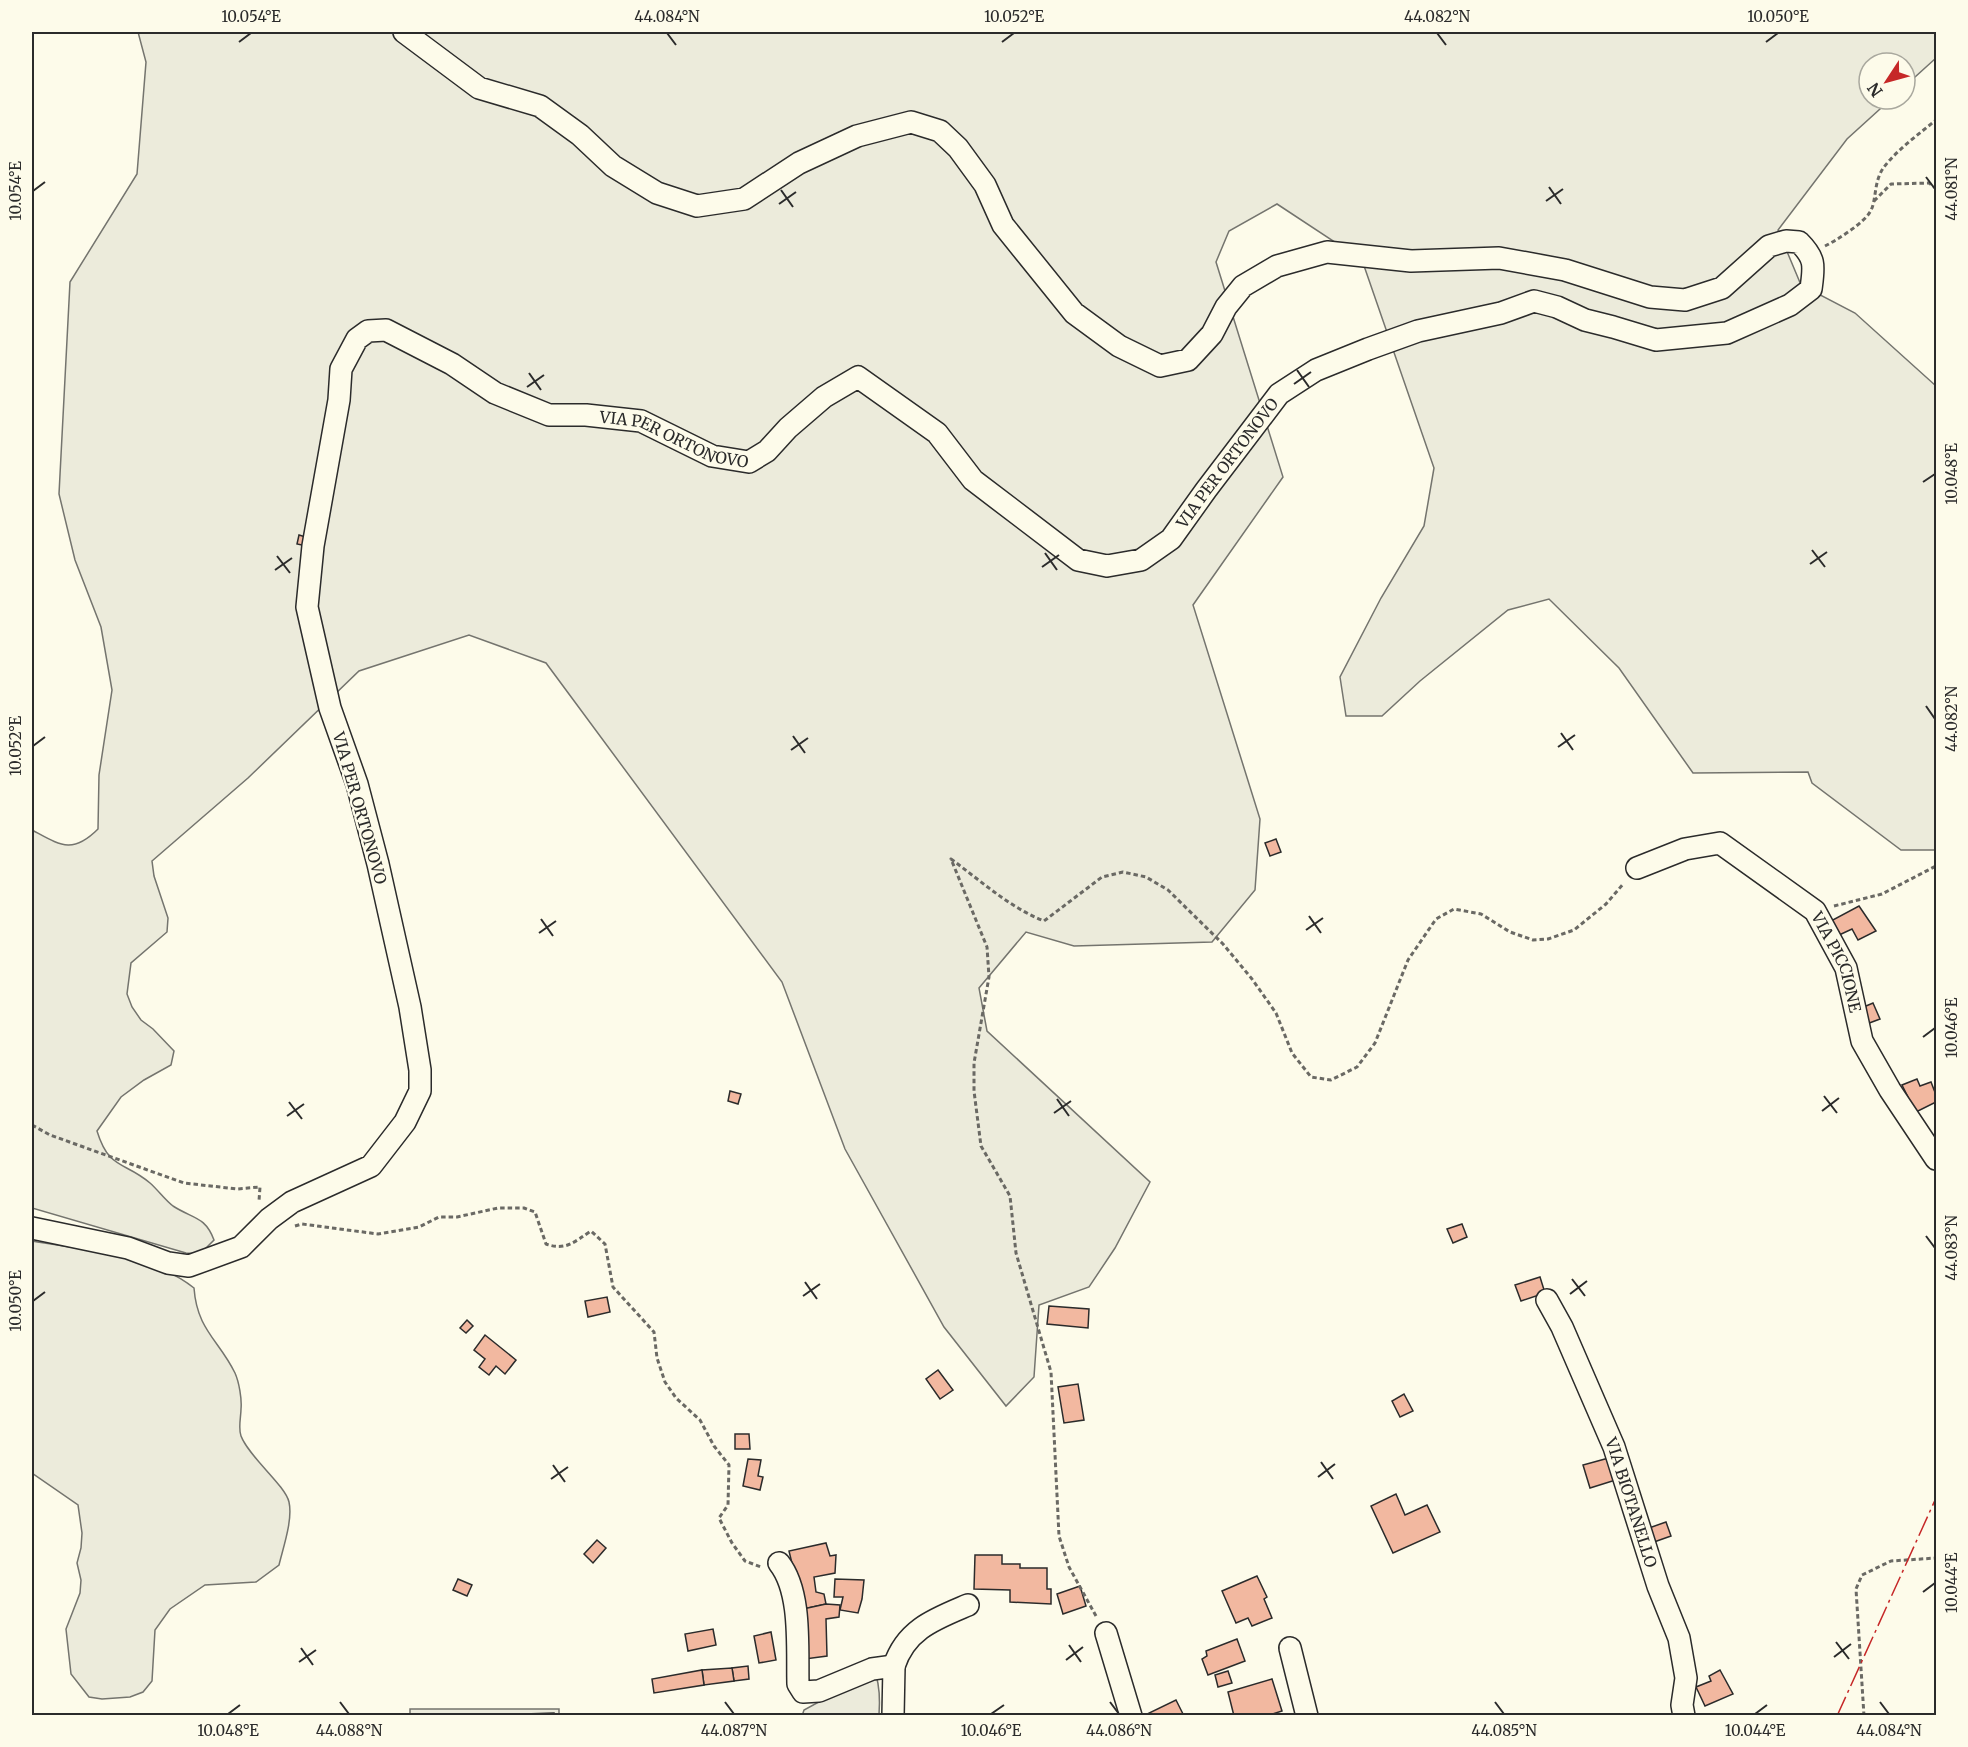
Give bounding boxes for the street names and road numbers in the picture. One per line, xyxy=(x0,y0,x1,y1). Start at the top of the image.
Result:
street label: VIA PER ORTONOVO xyxy=(1171,393,1283,533)
street label: VIA PER ORTONOVO xyxy=(598,406,751,472)
street label: VIA PER ORTONOVO xyxy=(328,729,391,887)
street label: VIA PICCIONE xyxy=(1807,907,1866,1015)
street label: VIA BIOTANELLO xyxy=(1601,1434,1662,1571)

